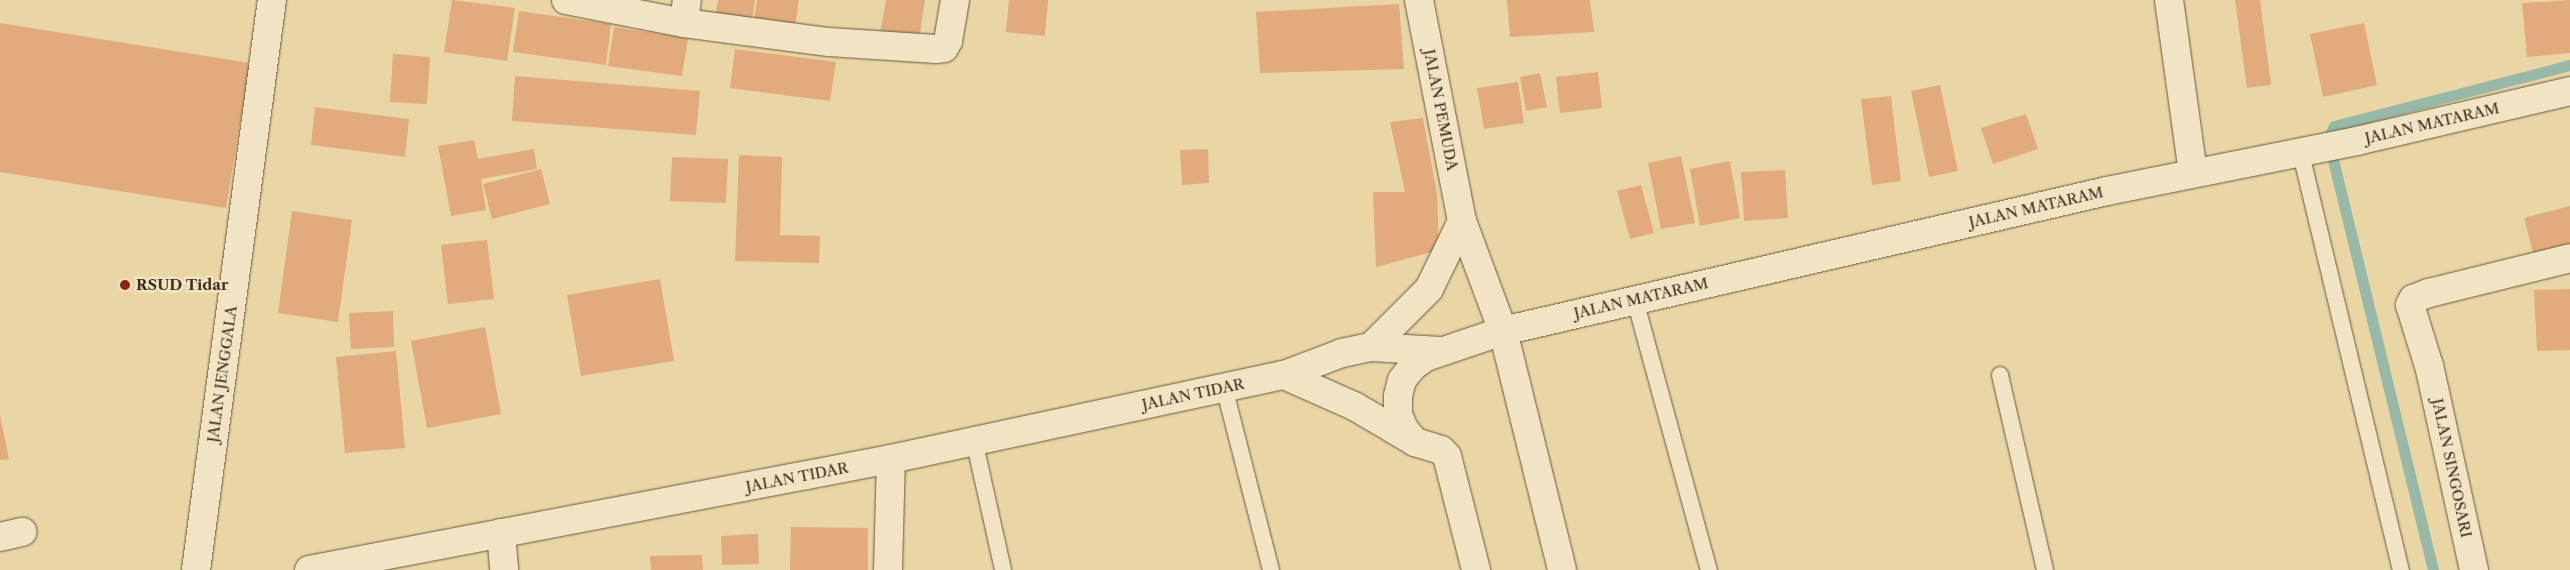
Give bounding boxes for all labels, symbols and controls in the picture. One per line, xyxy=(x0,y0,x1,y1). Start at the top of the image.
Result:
street label: JALAN PEMUDA xyxy=(1420,48,1462,172)
street label: JALAN MATARAM xyxy=(2363,99,2501,147)
street label: JALAN MATARAM xyxy=(1967,183,2105,231)
street label: JALAN MATARAM xyxy=(1572,274,1710,322)
place label: RSUD Tidar xyxy=(136,276,229,294)
marker: RSUD Tidar xyxy=(118,278,132,292)
street label: JALAN JENGGALA xyxy=(203,304,241,444)
street label: JALAN TIDAR xyxy=(1140,374,1246,414)
street label: JALAN SINGOSARI xyxy=(2428,397,2476,539)
street label: JALAN TIDAR xyxy=(744,458,850,496)

